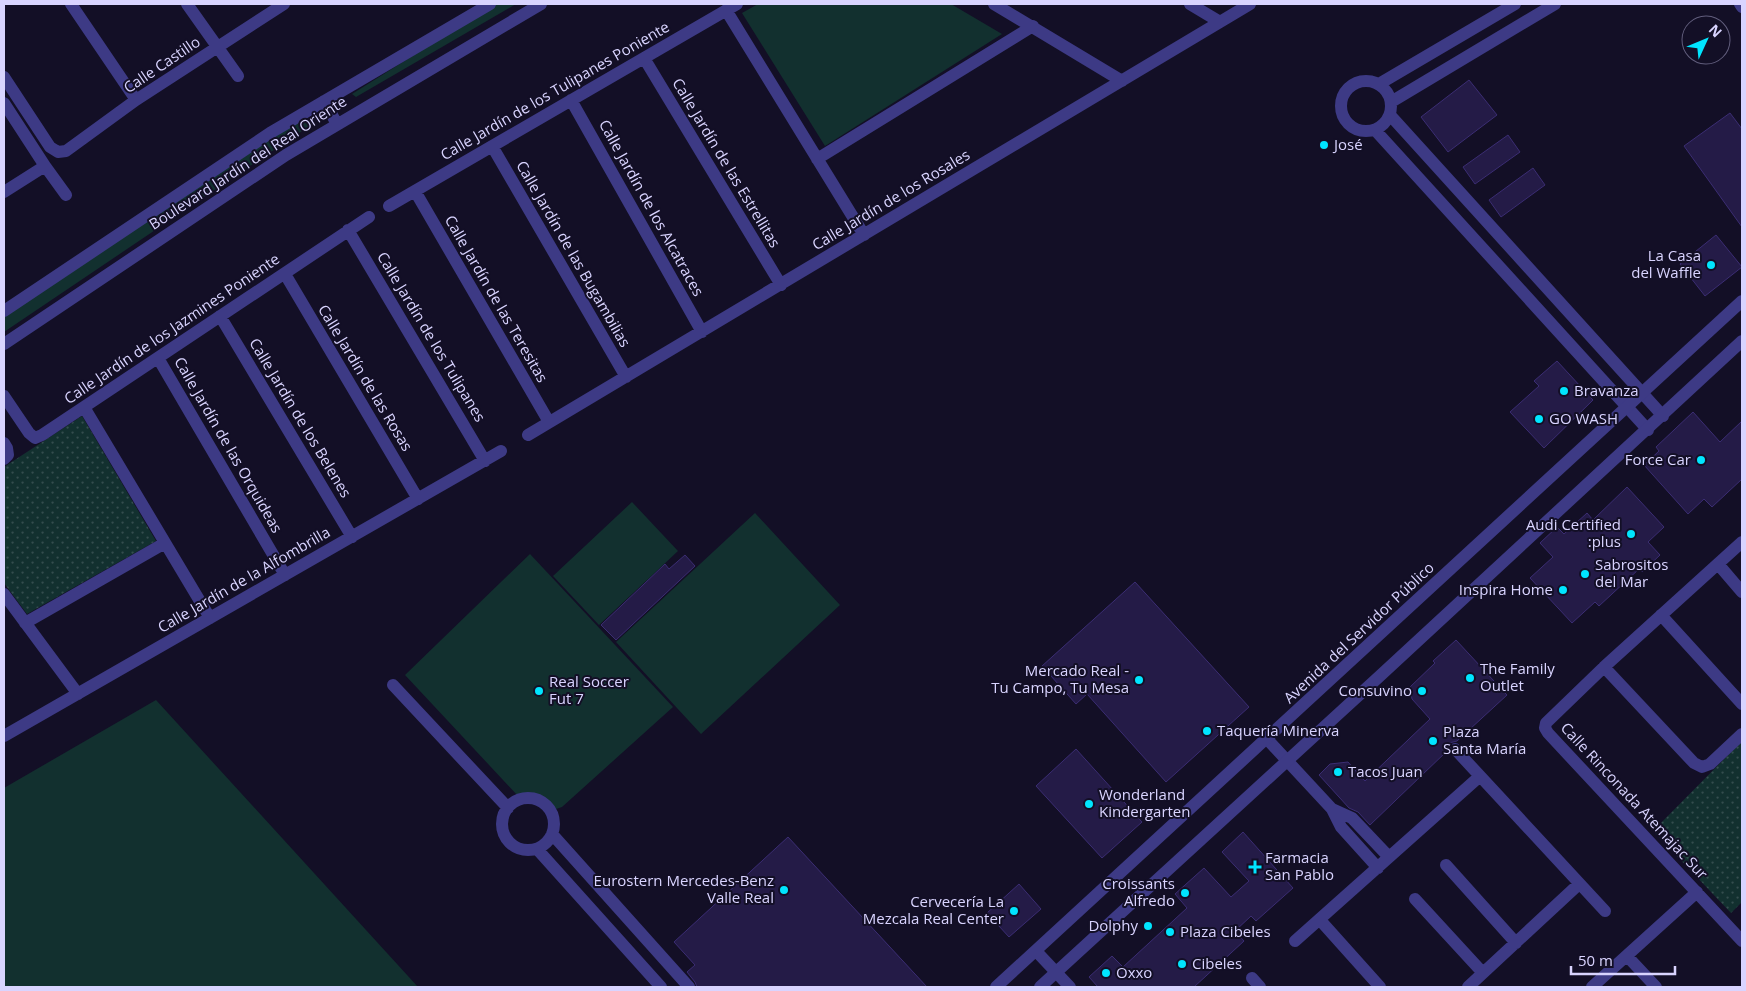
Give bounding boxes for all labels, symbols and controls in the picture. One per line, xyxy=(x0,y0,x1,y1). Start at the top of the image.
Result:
north arrow xyxy=(1681,15,1731,65)
street label: Calle Jardín de los Tulipanes Poniente xyxy=(436,16,673,164)
text: N xyxy=(1705,20,1727,41)
street label: Calle Castillo xyxy=(119,31,204,97)
street label: Calle Jardín de las Estrellitas xyxy=(668,74,786,251)
street label: Boulevard Jardín del Real Oriente xyxy=(145,91,350,234)
street label: Calle Jardín de los Alcatraces xyxy=(595,116,709,299)
place label: José xyxy=(1332,134,1363,154)
marker: José xyxy=(1318,139,1330,151)
street label: Calle Jardín de los Rosales xyxy=(808,144,973,254)
street label: Calle Jardín de las Bugambilias xyxy=(512,157,636,350)
street label: Calle Jardín de las Teresitas xyxy=(441,211,553,386)
place label: La Casa del Waffle xyxy=(1631,245,1701,282)
street label: Calle Jardín de los Jazmines Poniente xyxy=(60,248,283,408)
street label: Calle Jardín de los Tulipanes xyxy=(373,248,491,425)
marker: La Casa del Waffle xyxy=(1705,259,1717,271)
street label: Calle Jardín de las Rosas xyxy=(314,300,418,455)
street label: Calle Jardín de los Belenes xyxy=(245,334,356,501)
street label: Calle Jardín de las Orquideas xyxy=(170,353,288,536)
place label: Bravanza xyxy=(1574,380,1639,400)
marker: Bravanza xyxy=(1558,385,1570,397)
place label: GO WASH xyxy=(1549,408,1618,428)
marker: GO WASH xyxy=(1533,413,1545,425)
place label: Force Car xyxy=(1625,449,1691,469)
marker: Force Car xyxy=(1695,454,1707,466)
place label: Audi Certified :plus xyxy=(1526,514,1621,551)
street label: Calle Jardín de la Alfombrilla xyxy=(154,521,333,637)
marker: Audi Certified :plus xyxy=(1625,528,1637,540)
place label: Sabrositos del Mar xyxy=(1595,554,1668,591)
street label: Avenida del Servidor Público xyxy=(1279,557,1438,707)
marker: Sabrositos del Mar xyxy=(1579,568,1591,580)
place label: Inspira Home xyxy=(1459,579,1553,599)
marker: Inspira Home xyxy=(1557,584,1569,596)
place label: The Family Outlet xyxy=(1480,658,1555,695)
place label: Mercado Real - Tu Campo, Tu Mesa xyxy=(991,660,1129,697)
place label: Real Soccer Fut 7 xyxy=(549,671,629,708)
marker: The Family Outlet xyxy=(1464,672,1476,684)
marker: Mercado Real - Tu Campo, Tu Mesa xyxy=(1133,674,1145,686)
place label: Consuvino xyxy=(1338,680,1412,700)
marker: Real Soccer Fut 7 xyxy=(533,685,545,697)
marker: Consuvino xyxy=(1416,685,1428,697)
street label: Calle Rinconada Atemajac Sur xyxy=(1557,718,1713,883)
place label: Taquería Minerva xyxy=(1217,720,1339,740)
place label: Plaza Santa María xyxy=(1443,721,1526,758)
marker: Taquería Minerva xyxy=(1201,725,1213,737)
marker: Plaza Santa María xyxy=(1427,735,1439,747)
place label: Tacos Juan xyxy=(1348,761,1423,781)
marker: Tacos Juan xyxy=(1332,766,1344,778)
place label: Wonderland Kindergarten xyxy=(1099,784,1190,821)
marker: Wonderland Kindergarten xyxy=(1083,798,1095,810)
place label: Farmacia San Pablo xyxy=(1265,847,1334,884)
marker: Farmacia San Pablo xyxy=(1249,861,1261,873)
place label: Eurostern Mercedes-Benz Valle Real xyxy=(594,870,774,907)
place label: Croissants Alfredo xyxy=(1102,873,1175,910)
marker: Eurostern Mercedes-Benz Valle Real xyxy=(778,884,790,896)
marker: Croissants Alfredo xyxy=(1179,887,1191,899)
place label: Cervecería La Mezcala Real Center xyxy=(863,891,1004,928)
marker: Cervecería La Mezcala Real Center xyxy=(1008,905,1020,917)
place label: Dolphy xyxy=(1088,915,1138,935)
marker: Dolphy xyxy=(1142,920,1154,932)
place label: Plaza Cibeles xyxy=(1180,921,1271,941)
marker: Plaza Cibeles xyxy=(1164,926,1176,938)
scale bar xyxy=(1571,944,1675,976)
text: 50 m xyxy=(1578,950,1613,970)
place label: Cibeles xyxy=(1192,953,1242,973)
marker: Cibeles xyxy=(1176,958,1188,970)
place label: Oxxo xyxy=(1116,962,1152,982)
marker: Oxxo xyxy=(1100,967,1112,979)

